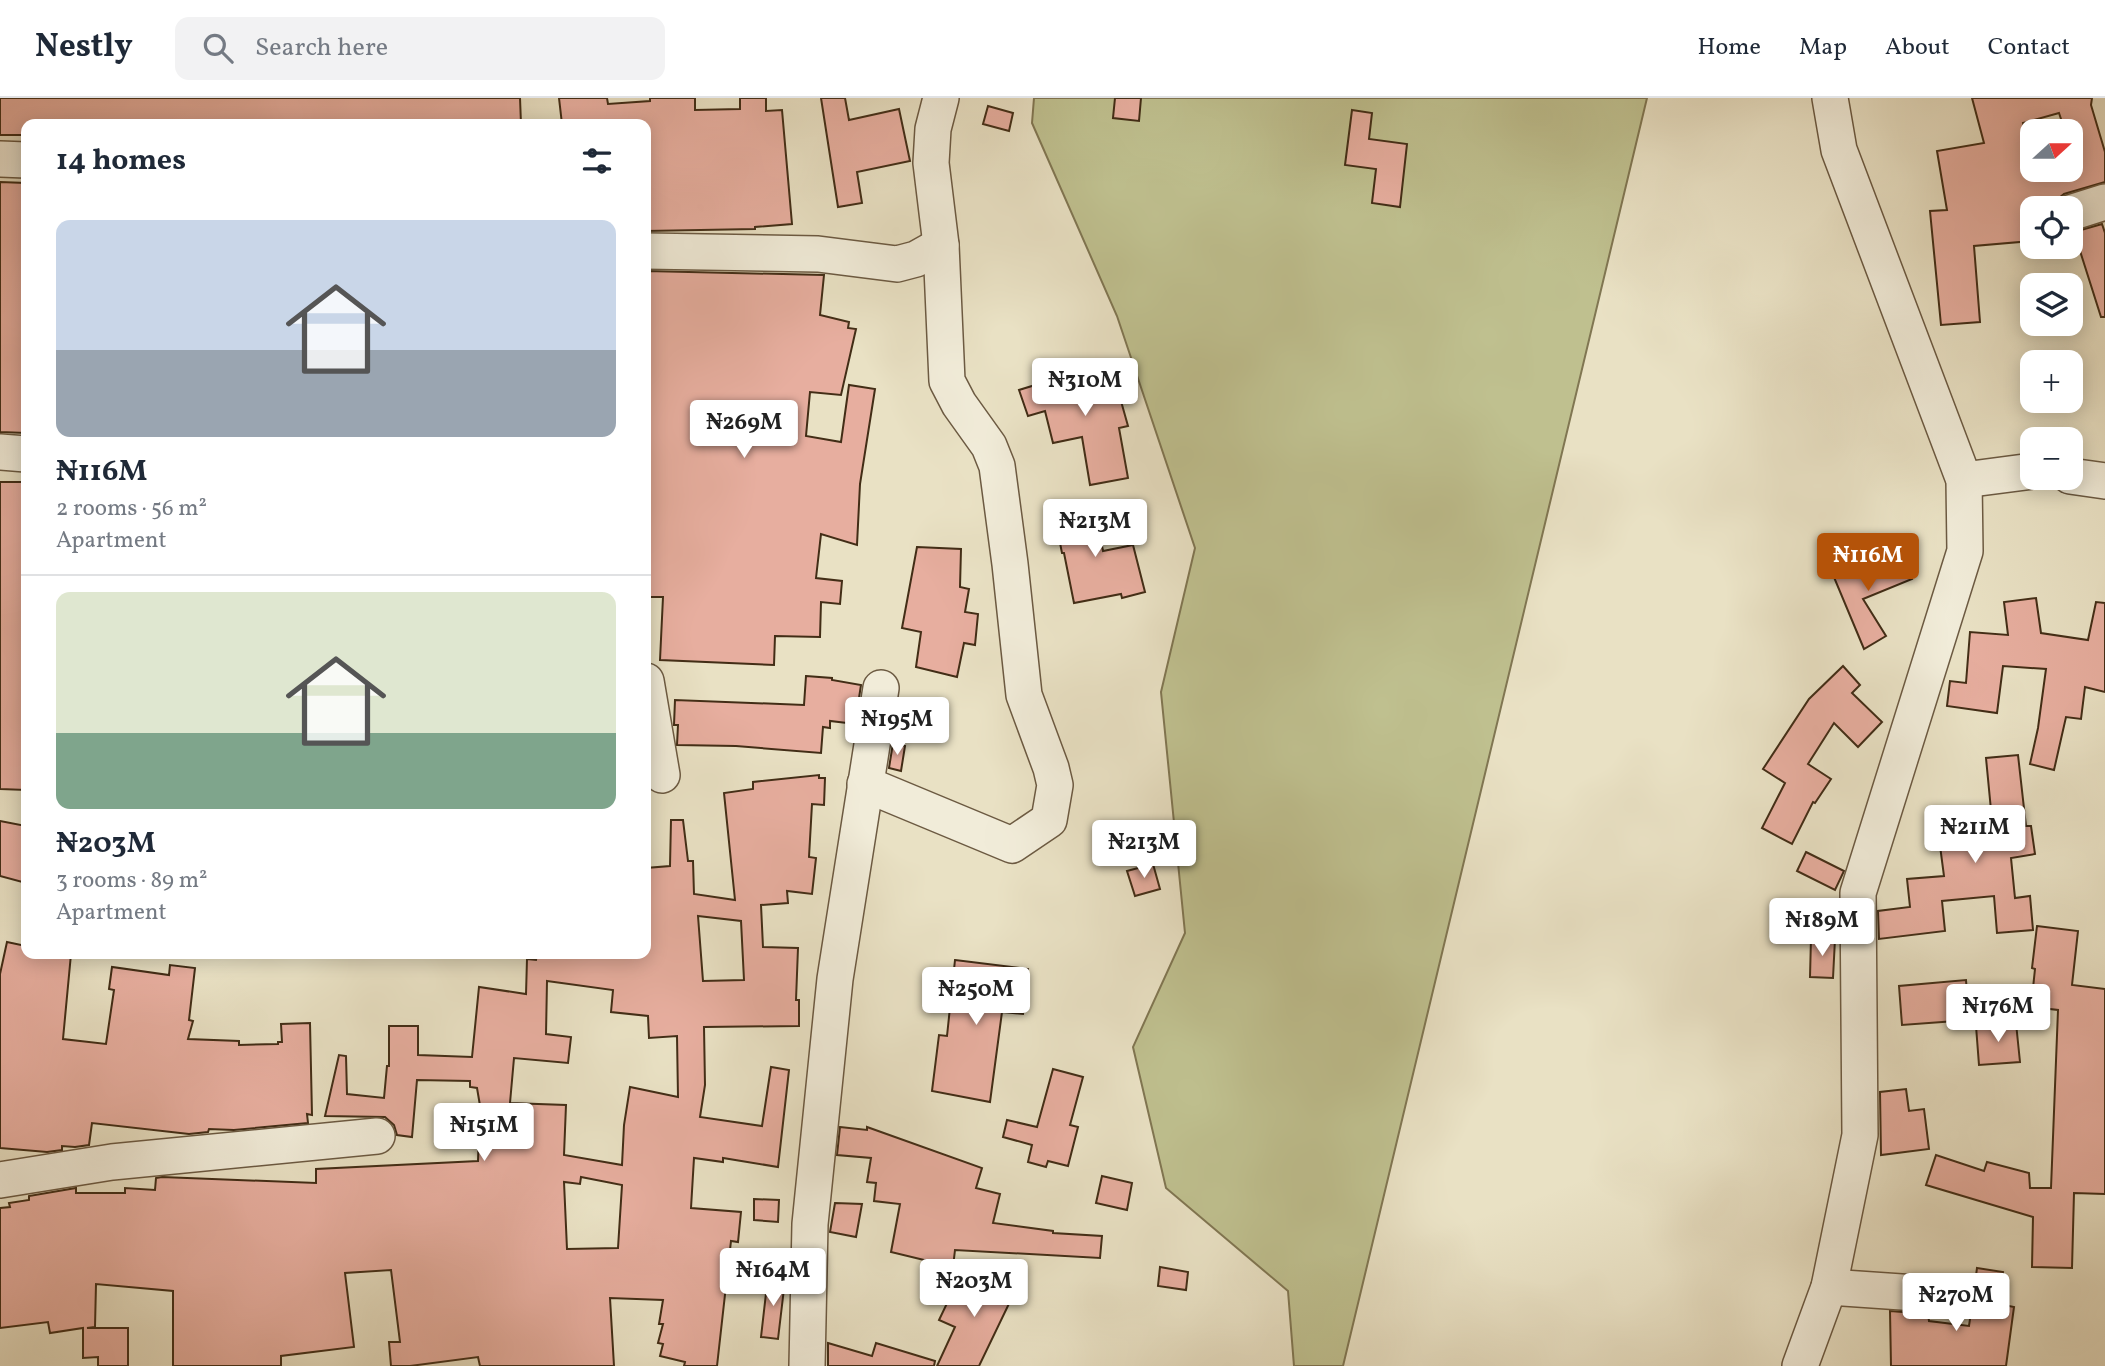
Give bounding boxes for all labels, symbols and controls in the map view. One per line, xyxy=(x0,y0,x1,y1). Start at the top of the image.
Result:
search box xyxy=(175,17,665,80)
text: Nestly xyxy=(35,25,133,71)
icon: search xyxy=(199,29,237,67)
text: Search here xyxy=(255,30,388,66)
text: Home xyxy=(1697,31,1761,65)
text: Map xyxy=(1799,31,1847,65)
text: About xyxy=(1885,31,1950,65)
text: Contact xyxy=(1988,31,2070,65)
north arrow xyxy=(2020,119,2082,182)
map controls xyxy=(2020,119,2083,490)
text: 14 homes xyxy=(56,140,186,182)
icon: filters xyxy=(578,142,616,180)
button: locate xyxy=(2020,196,2083,259)
icon: home xyxy=(273,266,399,392)
button: layers xyxy=(2020,273,2083,336)
button: + xyxy=(2020,350,2083,413)
pin: ₦310M xyxy=(1036,358,1134,418)
text: ₦310M xyxy=(1048,365,1122,397)
pin: ₦269M xyxy=(695,400,793,460)
text: ₦269M xyxy=(706,407,782,439)
button: − xyxy=(2020,427,2083,490)
text: ₦116M xyxy=(56,451,147,493)
text: 2 rooms · 56 m² xyxy=(56,493,207,525)
pin: ₦213M xyxy=(1046,500,1144,559)
text: ₦213M xyxy=(1059,506,1131,538)
text: Apartment xyxy=(56,525,167,557)
pin: ₦116M xyxy=(1819,533,1917,593)
text: ₦116M xyxy=(1833,540,1903,572)
icon: home xyxy=(273,638,399,764)
pin: ₦195M xyxy=(848,698,946,757)
text: ₦195M xyxy=(861,704,933,736)
pin: ₦211M xyxy=(1926,806,2024,865)
text: ₦211M xyxy=(1940,812,2010,844)
pin: ₦213M xyxy=(1095,820,1193,880)
text: ₦203M xyxy=(56,823,156,865)
text: ₦213M xyxy=(1108,827,1180,859)
text: 3 rooms · 89 m² xyxy=(56,865,208,897)
text: Apartment xyxy=(56,897,167,929)
pin: ₦189M xyxy=(1773,898,1871,958)
text: ₦189M xyxy=(1785,905,1859,937)
pin: ₦250M xyxy=(927,968,1025,1027)
text: ₦250M xyxy=(938,974,1014,1006)
pin: ₦176M xyxy=(1949,984,2047,1044)
text: ₦176M xyxy=(1962,991,2034,1023)
pin: ₦151M xyxy=(435,1104,533,1163)
text: ₦151M xyxy=(450,1110,518,1142)
pin: ₦164M xyxy=(724,1248,822,1308)
text: ₦164M xyxy=(736,1255,810,1287)
pin: ₦203M xyxy=(925,1260,1023,1319)
text: ₦203M xyxy=(936,1266,1012,1298)
pin: ₦270M xyxy=(1907,1274,2005,1333)
text: ₦270M xyxy=(1919,1280,1993,1312)

